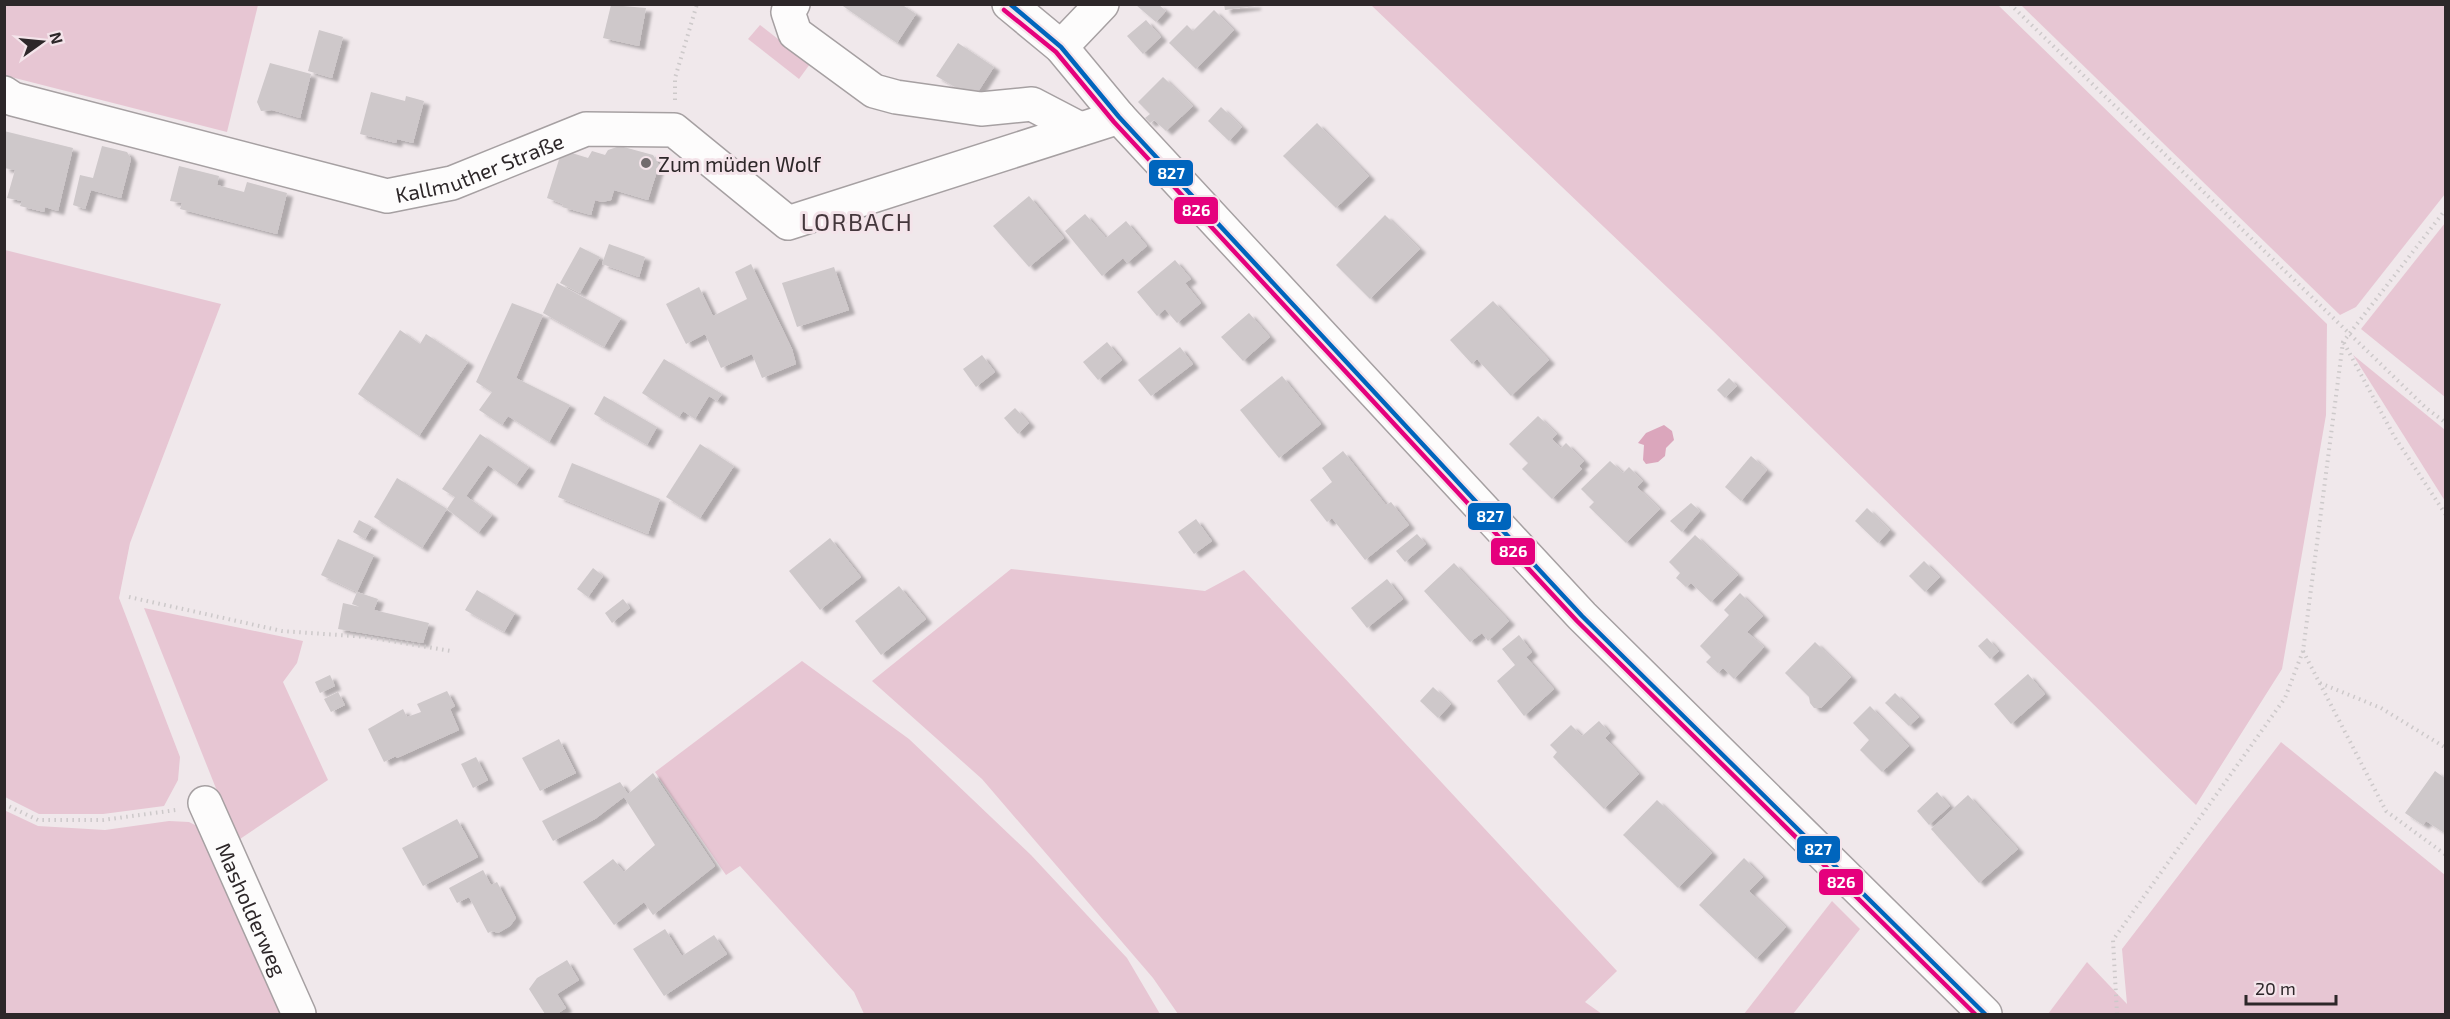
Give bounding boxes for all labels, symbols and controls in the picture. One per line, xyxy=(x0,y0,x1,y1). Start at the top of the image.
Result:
north arrow xyxy=(12,12,72,72)
text: N xyxy=(46,30,68,46)
street label: Kallmuther Straße xyxy=(393,127,567,207)
place label: Zum müden Wolf xyxy=(658,151,822,176)
marker: Zum müden Wolf xyxy=(639,156,653,170)
line badge: 827 xyxy=(1148,159,1194,187)
text: 827 xyxy=(1157,163,1185,182)
line badge: 826 xyxy=(1173,196,1219,225)
text: 826 xyxy=(1182,200,1210,219)
district label: LORBACH xyxy=(801,207,913,236)
line badge: 827 xyxy=(1467,502,1512,531)
text: 827 xyxy=(1476,506,1504,525)
line badge: 826 xyxy=(1490,537,1536,566)
text: 826 xyxy=(1499,541,1527,560)
line badge: 827 xyxy=(1796,835,1841,864)
street label: Masholderweg xyxy=(212,839,293,980)
text: 827 xyxy=(1804,839,1832,858)
line badge: 826 xyxy=(1818,868,1864,896)
text: 826 xyxy=(1827,872,1855,891)
scale bar xyxy=(2246,968,2336,1006)
text: 20 m xyxy=(2255,977,2296,999)

